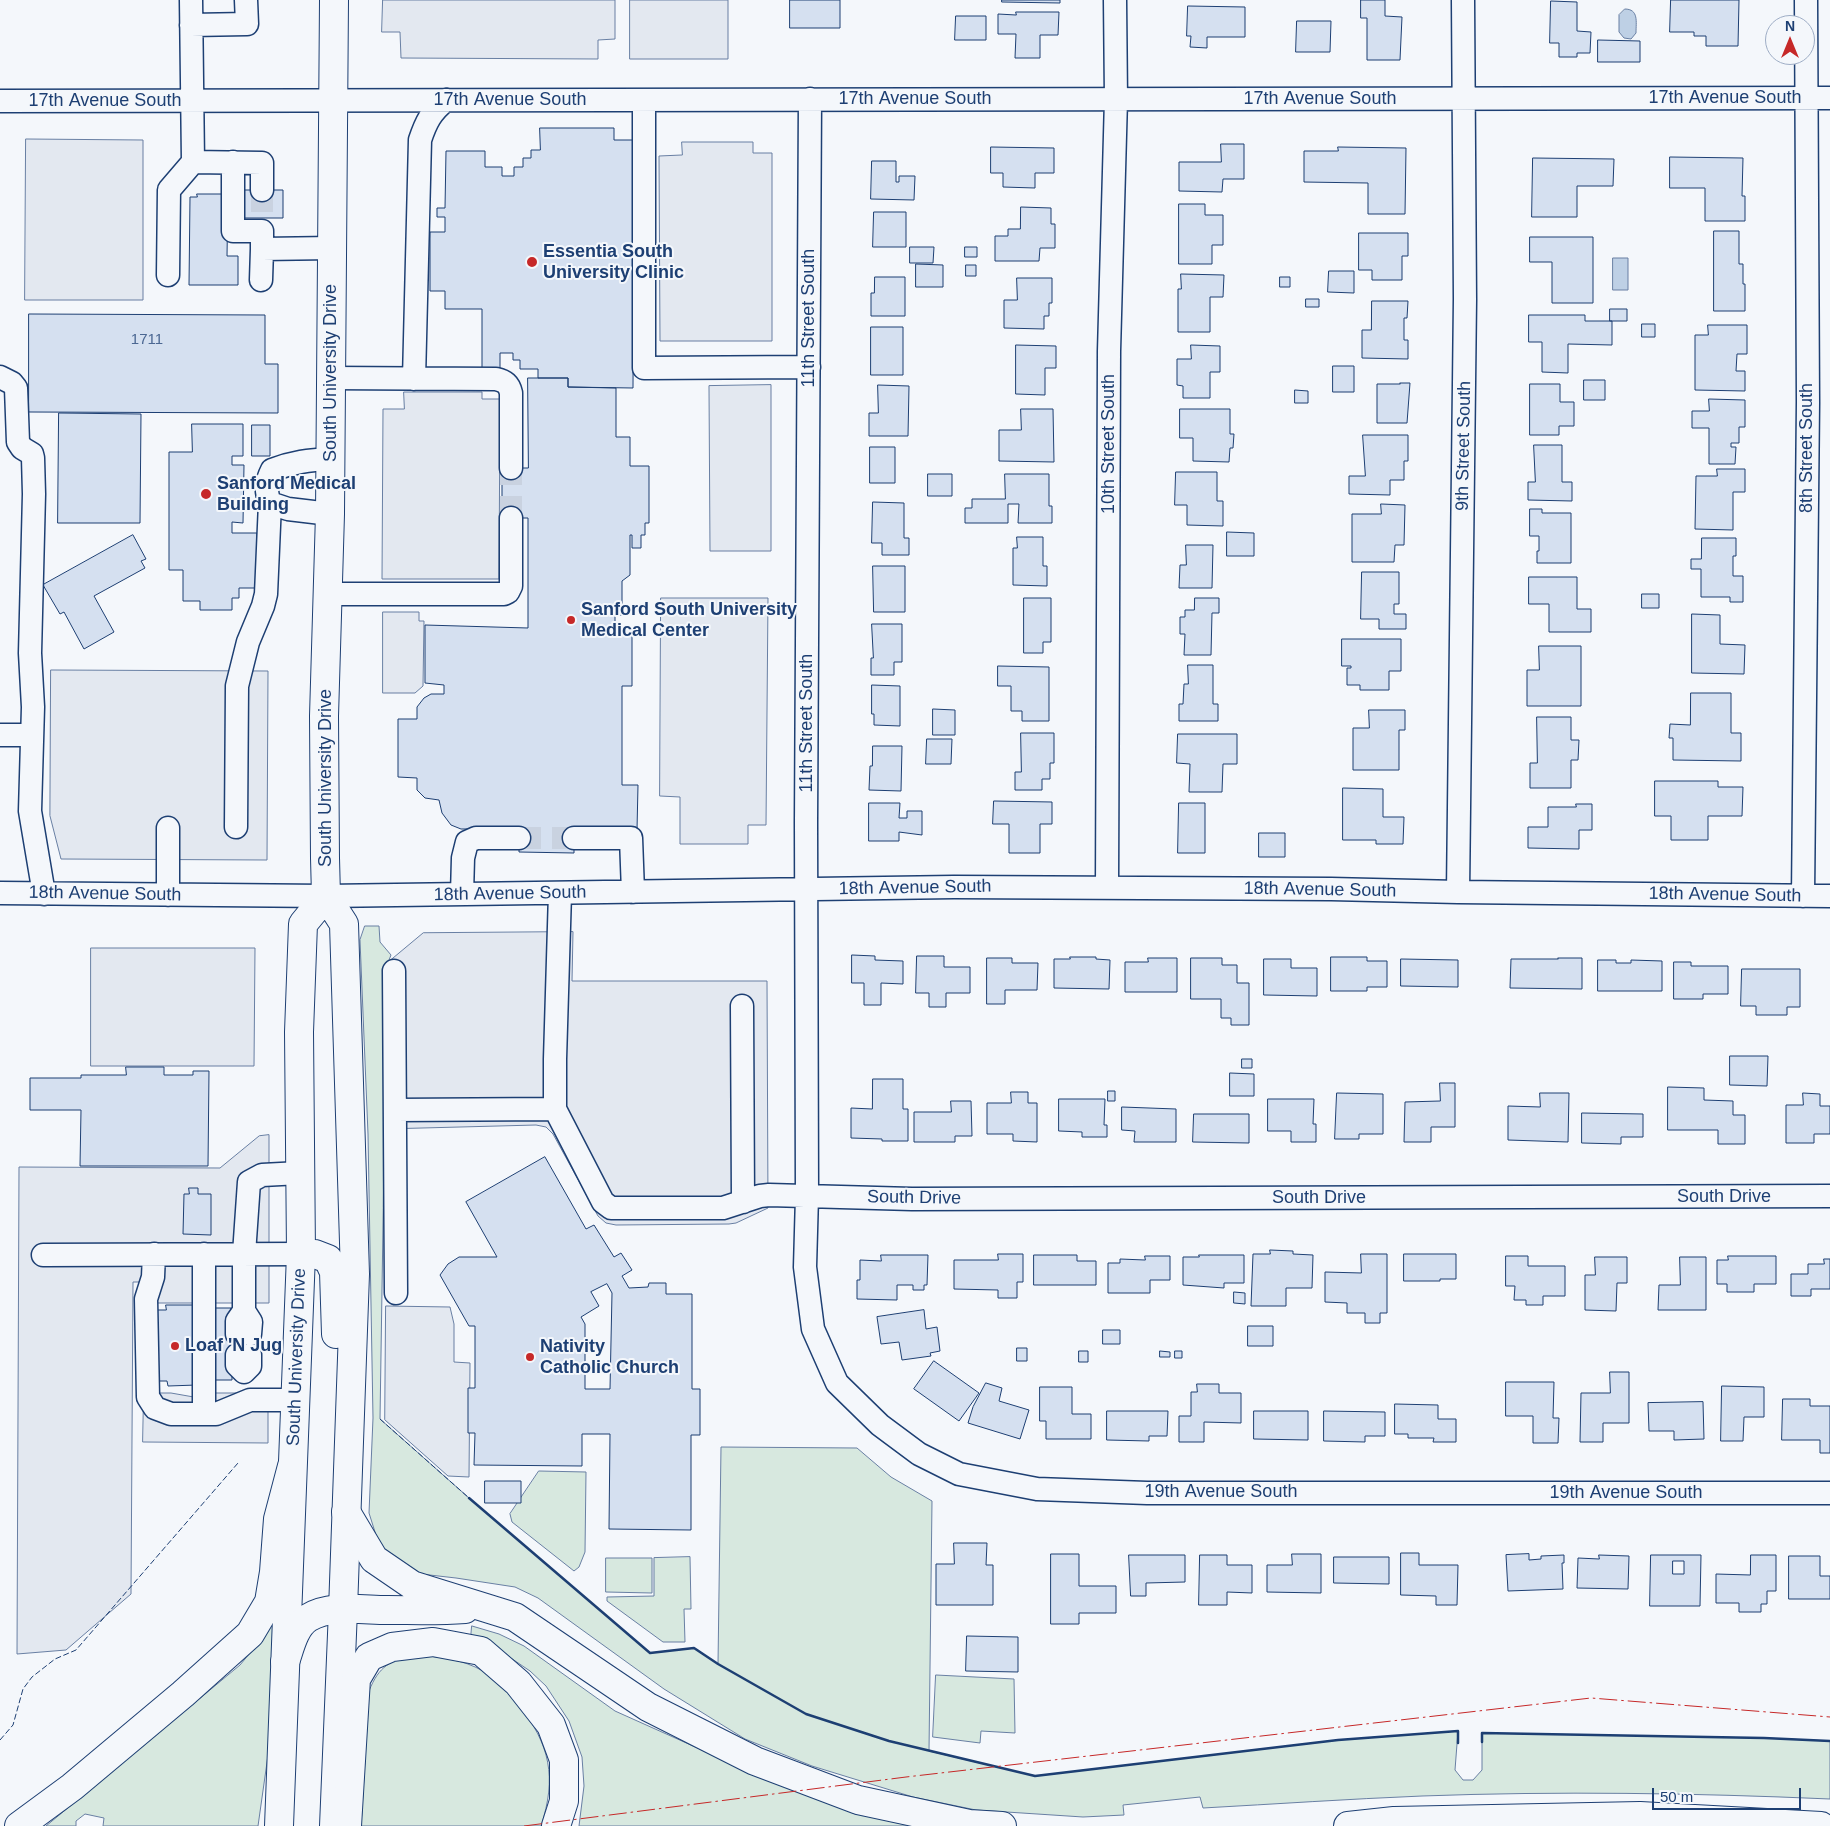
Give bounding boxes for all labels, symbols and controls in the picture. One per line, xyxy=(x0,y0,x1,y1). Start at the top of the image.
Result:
north arrow xyxy=(1765,15,1815,65)
text: N xyxy=(1785,18,1795,34)
street label: 17th Avenue South xyxy=(1649,87,1801,109)
street label: 17th Avenue South xyxy=(839,88,991,110)
street label: 17th Avenue South xyxy=(1244,88,1396,110)
street label: 17th Avenue South xyxy=(434,89,586,111)
street label: 17th Avenue South xyxy=(29,90,181,112)
place label: Essentia South University Clinic xyxy=(543,241,684,284)
street label: 11th Street South xyxy=(798,249,820,387)
marker: Essentia South University Clinic xyxy=(525,255,539,269)
street label: South University Drive xyxy=(320,284,342,462)
house number: 1711 xyxy=(131,331,163,349)
street label: 10th Street South xyxy=(1098,374,1120,514)
street label: 9th Street South xyxy=(1452,381,1476,511)
street label: 8th Street South xyxy=(1796,383,1818,513)
place label: Sanford Medical Building xyxy=(217,473,356,516)
marker: Sanford Medical Building xyxy=(199,487,213,501)
place label: Sanford South University Medical Center xyxy=(581,599,797,642)
marker: Sanford South University Medical Center xyxy=(565,614,577,626)
street label: 11th Street South xyxy=(796,654,818,792)
street label: South University Drive xyxy=(315,689,337,867)
street label: 18th Avenue South xyxy=(838,876,992,900)
street label: 18th Avenue South xyxy=(1243,878,1397,902)
street label: 18th Avenue South xyxy=(28,882,182,906)
street label: 18th Avenue South xyxy=(433,882,587,906)
street label: 18th Avenue South xyxy=(1648,883,1802,907)
street label: South Drive xyxy=(867,1186,961,1210)
street label: South Drive xyxy=(1677,1186,1771,1208)
street label: South Drive xyxy=(1272,1187,1366,1209)
street label: South University Drive xyxy=(283,1268,311,1446)
place label: Loaf 'N Jug xyxy=(185,1335,282,1357)
place label: Nativity Catholic Church xyxy=(540,1336,679,1378)
marker: Loaf 'N Jug xyxy=(169,1340,181,1352)
marker: Nativity Catholic Church xyxy=(524,1351,536,1363)
street label: 19th Avenue South xyxy=(1145,1481,1297,1503)
street label: 19th Avenue South xyxy=(1550,1482,1702,1504)
scale bar xyxy=(1655,1778,1804,1810)
text: 50 m xyxy=(1660,1788,1693,1805)

